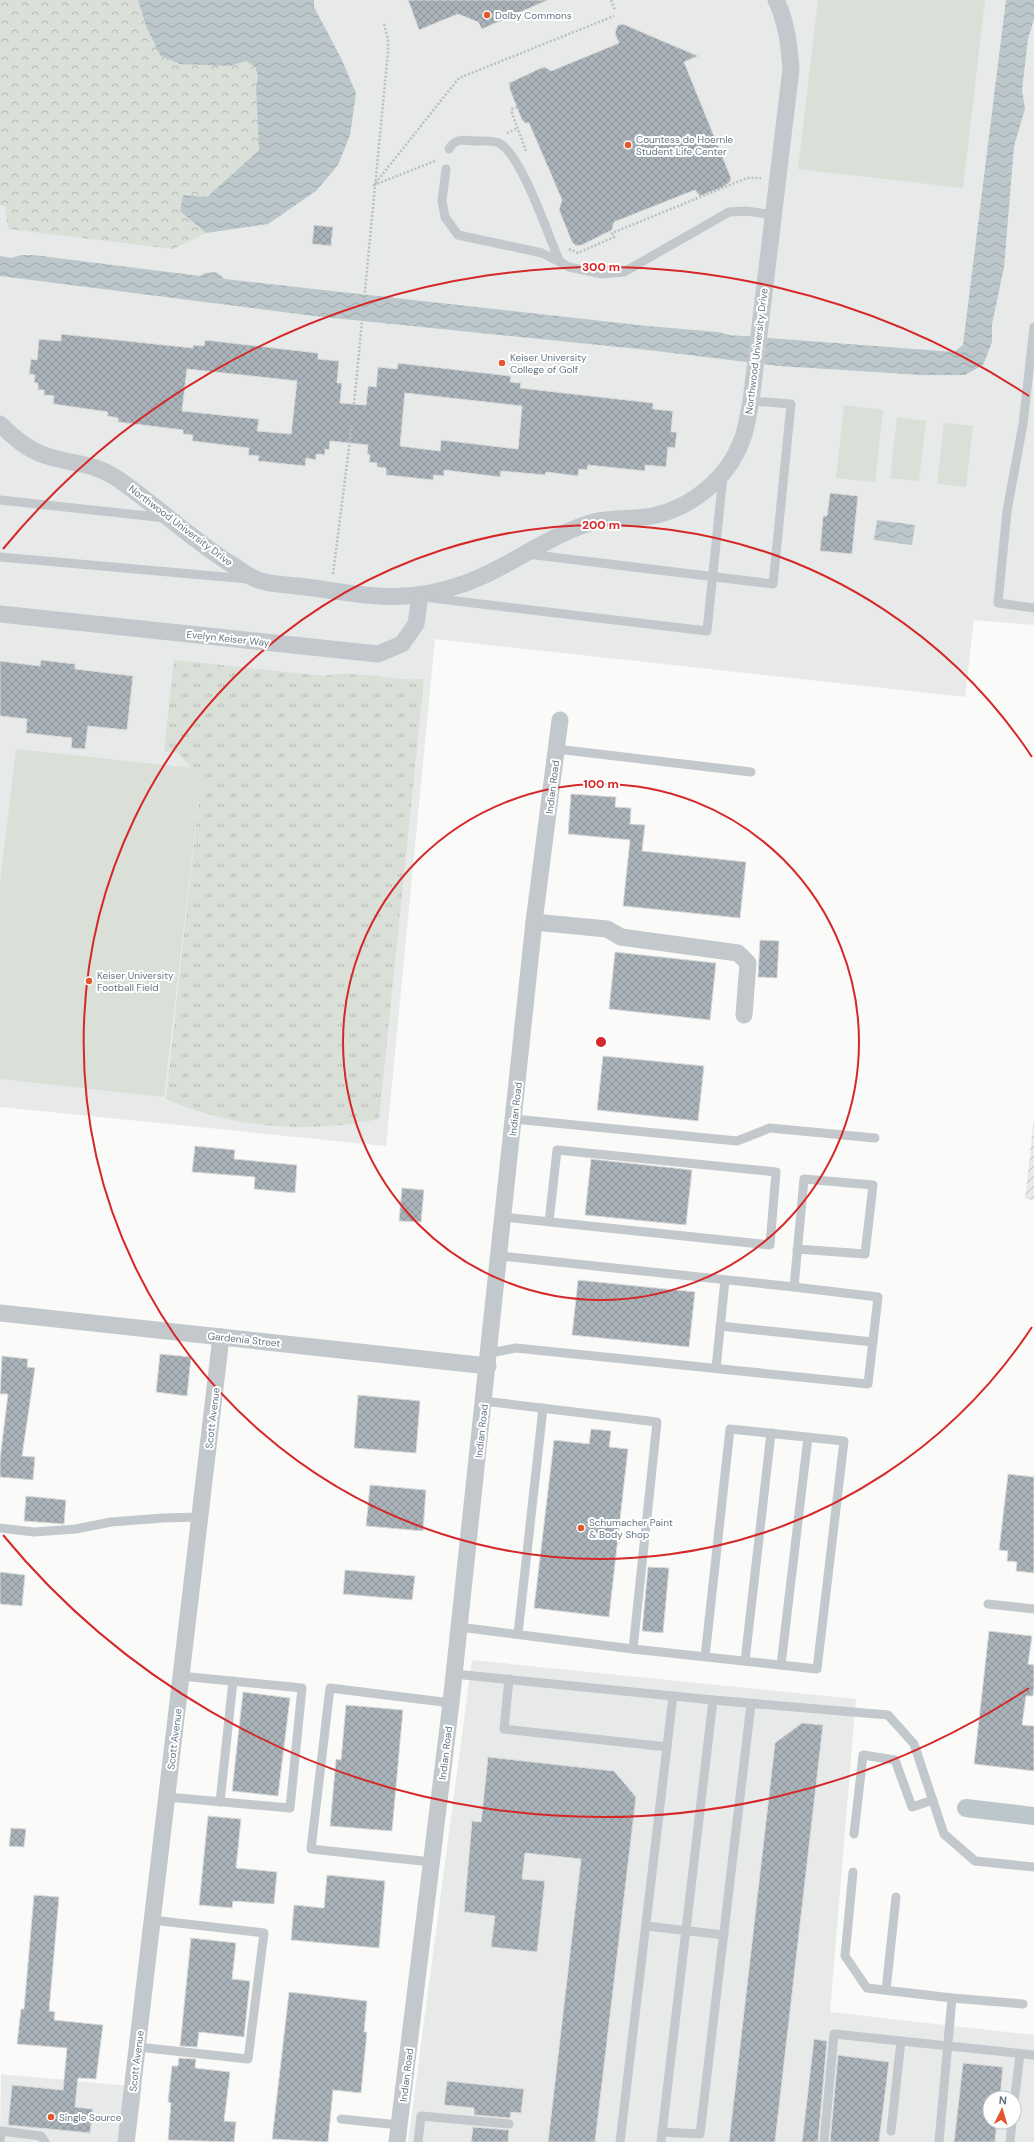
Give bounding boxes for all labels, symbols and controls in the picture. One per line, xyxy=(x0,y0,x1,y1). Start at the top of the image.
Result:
place label: Dolby Commons xyxy=(495,9,572,22)
marker: Dolby Commons xyxy=(482,10,492,20)
place label: Countess de Hoernle Student Life Center xyxy=(636,133,733,158)
marker: Countess de Hoernle Student Life Center xyxy=(623,140,633,150)
text: 300 m xyxy=(582,259,620,275)
street label: Northwood University Drive xyxy=(742,287,771,415)
place label: Keiser University College of Golf xyxy=(510,351,587,376)
marker: Keiser University College of Golf xyxy=(497,358,507,368)
street label: Northwood University Drive xyxy=(126,482,235,569)
text: 200 m xyxy=(582,517,620,533)
street label: Evelyn Keiser Way xyxy=(186,628,270,649)
street label: Indian Road xyxy=(543,760,562,815)
text: 100 m xyxy=(583,776,619,792)
place label: Keiser University Football Field xyxy=(97,969,174,994)
marker: Keiser University Football Field xyxy=(84,976,94,986)
centre of rings xyxy=(594,1035,608,1049)
street label: Indian Road xyxy=(506,1082,525,1137)
street label: Gardenia Street xyxy=(207,1329,281,1350)
street label: Scott Avenue xyxy=(202,1386,223,1449)
street label: Indian Road xyxy=(472,1404,491,1459)
place label: Schumacher Paint & Body Shop xyxy=(589,1516,673,1541)
marker: Schumacher Paint & Body Shop xyxy=(576,1523,586,1533)
street label: Scott Avenue xyxy=(164,1707,185,1770)
street label: Indian Road xyxy=(436,1726,455,1781)
street label: Scott Avenue xyxy=(126,2029,147,2092)
street label: Indian Road xyxy=(397,2048,416,2103)
north arrow xyxy=(982,2090,1022,2130)
text: N xyxy=(998,2093,1007,2107)
place label: Single Source xyxy=(59,2111,122,2124)
marker: Single Source xyxy=(46,2112,56,2122)

